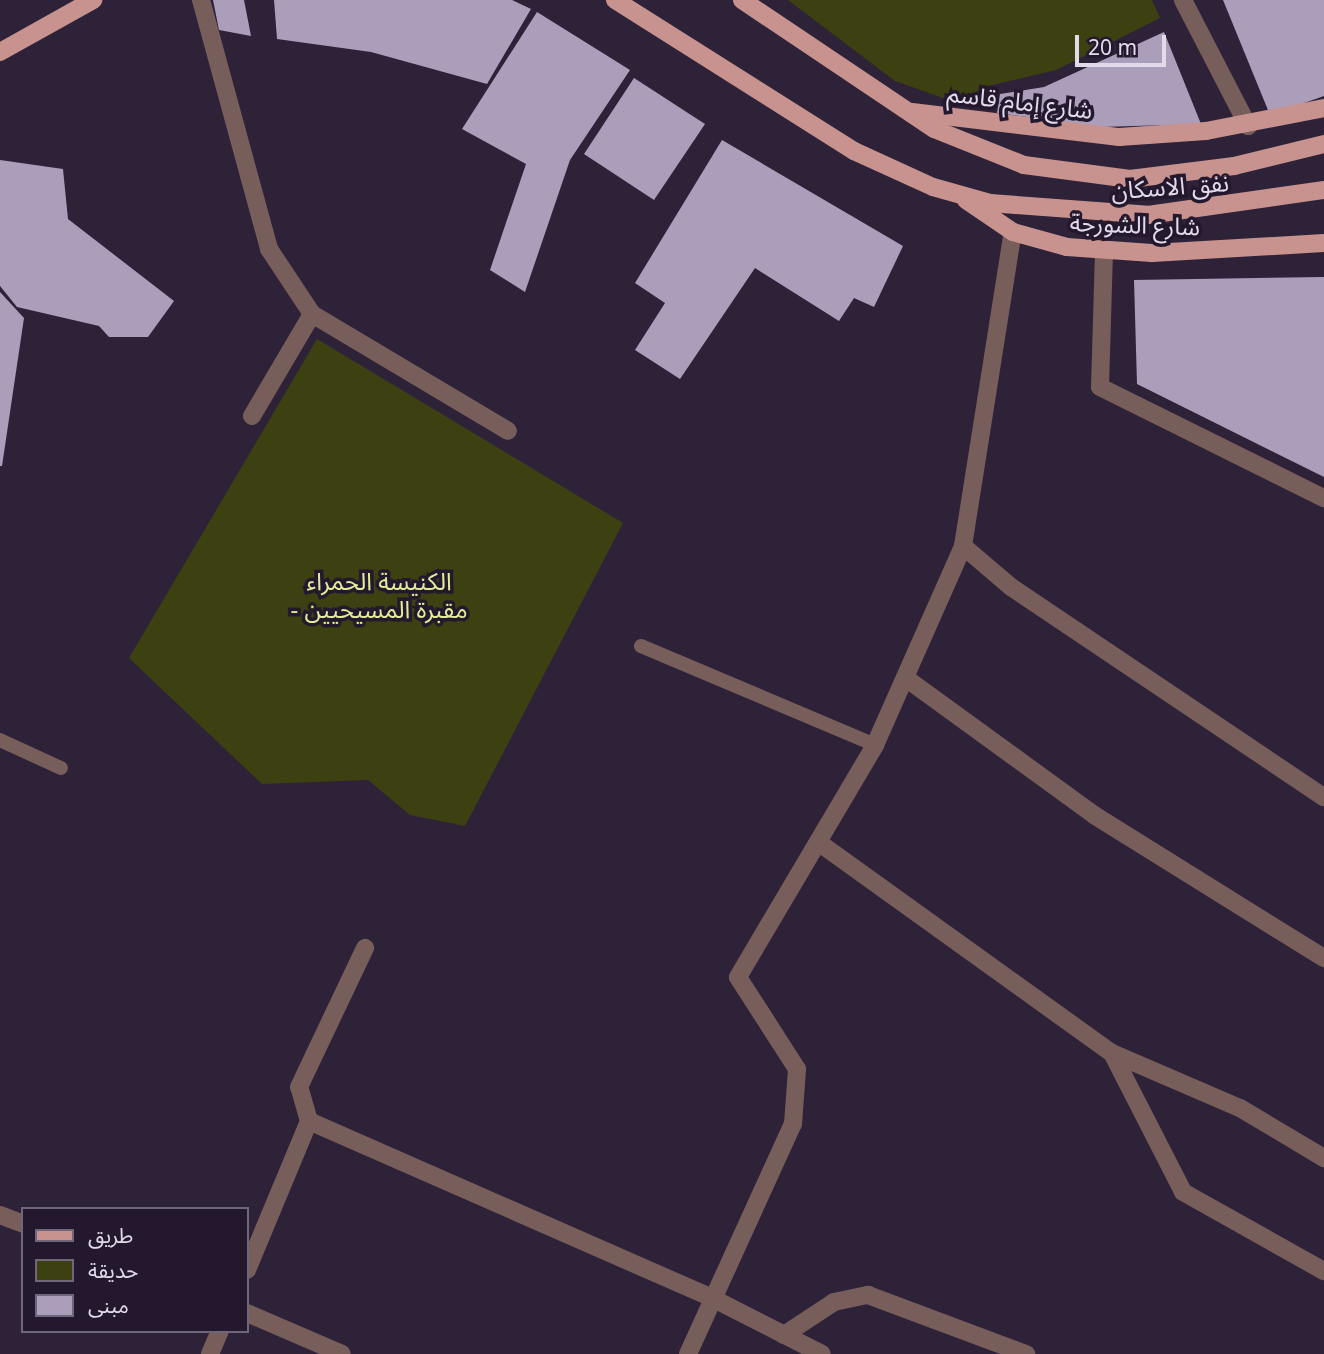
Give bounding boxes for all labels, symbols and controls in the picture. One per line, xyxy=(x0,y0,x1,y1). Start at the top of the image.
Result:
scale bar xyxy=(1079,21,1170,65)
text: 20 m xyxy=(1088,33,1137,61)
street label: شارع إمام قاسم xyxy=(946,78,1094,124)
street label: نفق الاسكان xyxy=(1110,168,1230,204)
street label: شارع الشورجة xyxy=(1069,207,1201,241)
park label: الكنيسة الحمراء - مقبرة المسيحيين xyxy=(290,567,468,623)
legend xyxy=(21,1207,248,1333)
text: طريق xyxy=(88,1221,133,1249)
text: حديقة xyxy=(88,1256,138,1284)
text: مبنى xyxy=(88,1291,129,1319)

